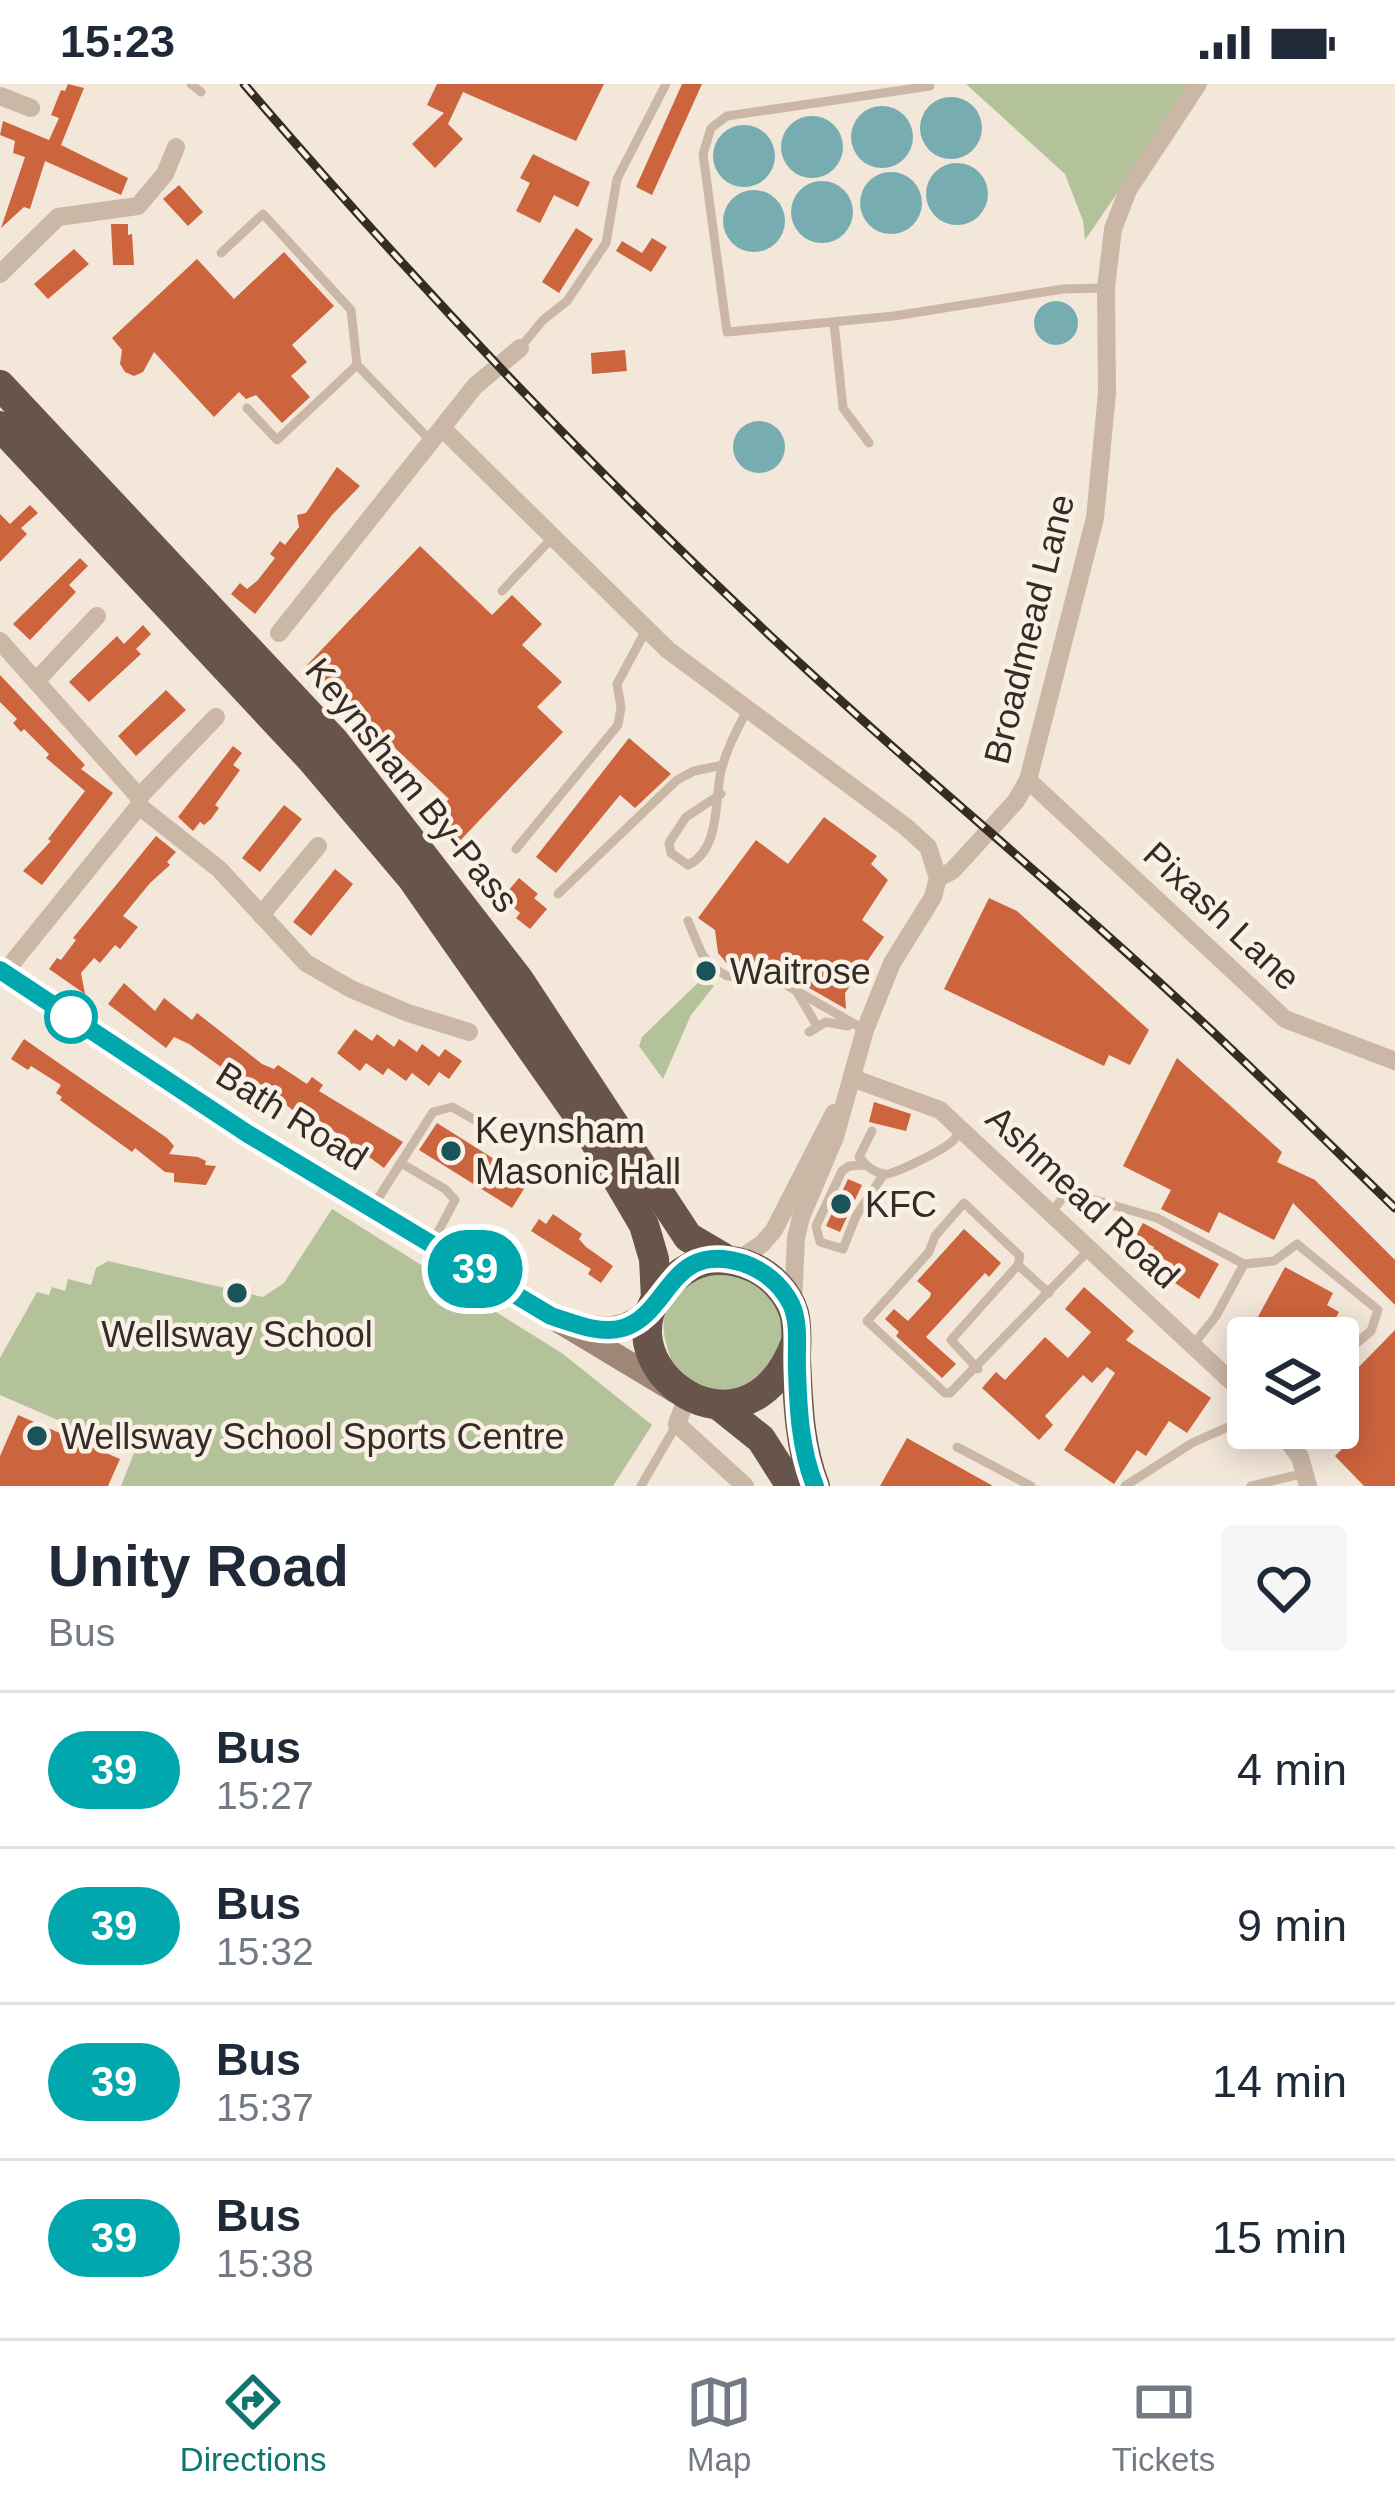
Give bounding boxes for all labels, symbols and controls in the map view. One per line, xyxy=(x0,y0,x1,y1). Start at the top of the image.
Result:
text: 15:23 xyxy=(60,16,175,67)
street label: Broadmead Lane xyxy=(976,490,1082,768)
street label: Keynsham By-Pass xyxy=(297,650,527,920)
street label: Pixash Lane xyxy=(1136,833,1308,999)
place label: Waitrose xyxy=(730,951,871,992)
marker: Waitrose xyxy=(693,958,719,984)
unlabelled marker xyxy=(46,992,96,1042)
street label: Bath Road xyxy=(209,1054,375,1178)
street label: Ashmead Road xyxy=(978,1097,1188,1297)
place label: Keynsham Masonic Hall xyxy=(475,1110,681,1192)
marker: Keynsham Masonic Hall xyxy=(438,1138,464,1164)
place label: KFC xyxy=(865,1184,937,1225)
marker: KFC xyxy=(828,1191,854,1217)
line badge: 39 xyxy=(421,1230,529,1308)
text: 39 xyxy=(452,1245,498,1292)
marker: Wellsway School xyxy=(224,1280,250,1306)
place label: Wellsway School xyxy=(101,1314,373,1355)
map controls xyxy=(1227,1317,1359,1449)
button: layers xyxy=(1227,1317,1359,1449)
place label: Wellsway School Sports Centre xyxy=(61,1416,565,1457)
marker: Wellsway School Sports Centre xyxy=(24,1423,50,1449)
button: heart xyxy=(1221,1525,1347,1651)
text: Unity Road xyxy=(48,1534,349,1598)
text: Bus xyxy=(48,1611,115,1654)
text: Bus xyxy=(216,1722,301,1773)
text: 4 min xyxy=(1237,1744,1347,1795)
text: 39 xyxy=(91,1746,137,1793)
text: 15:27 xyxy=(216,1774,314,1817)
text: Bus xyxy=(216,1878,301,1929)
text: 9 min xyxy=(1237,1900,1347,1951)
text: 39 xyxy=(91,1902,137,1949)
text: 15:32 xyxy=(216,1930,314,1973)
text: Bus xyxy=(216,2034,301,2085)
text: 14 min xyxy=(1212,2056,1347,2107)
text: 39 xyxy=(91,2058,137,2105)
text: 15:37 xyxy=(216,2086,314,2129)
text: Bus xyxy=(216,2190,301,2241)
text: 15 min xyxy=(1212,2212,1347,2263)
text: 39 xyxy=(91,2214,137,2261)
text: 15:38 xyxy=(216,2242,314,2285)
tab: Directions xyxy=(180,2369,327,2479)
tab: Map xyxy=(686,2369,752,2479)
tab: Tickets xyxy=(1112,2369,1215,2479)

